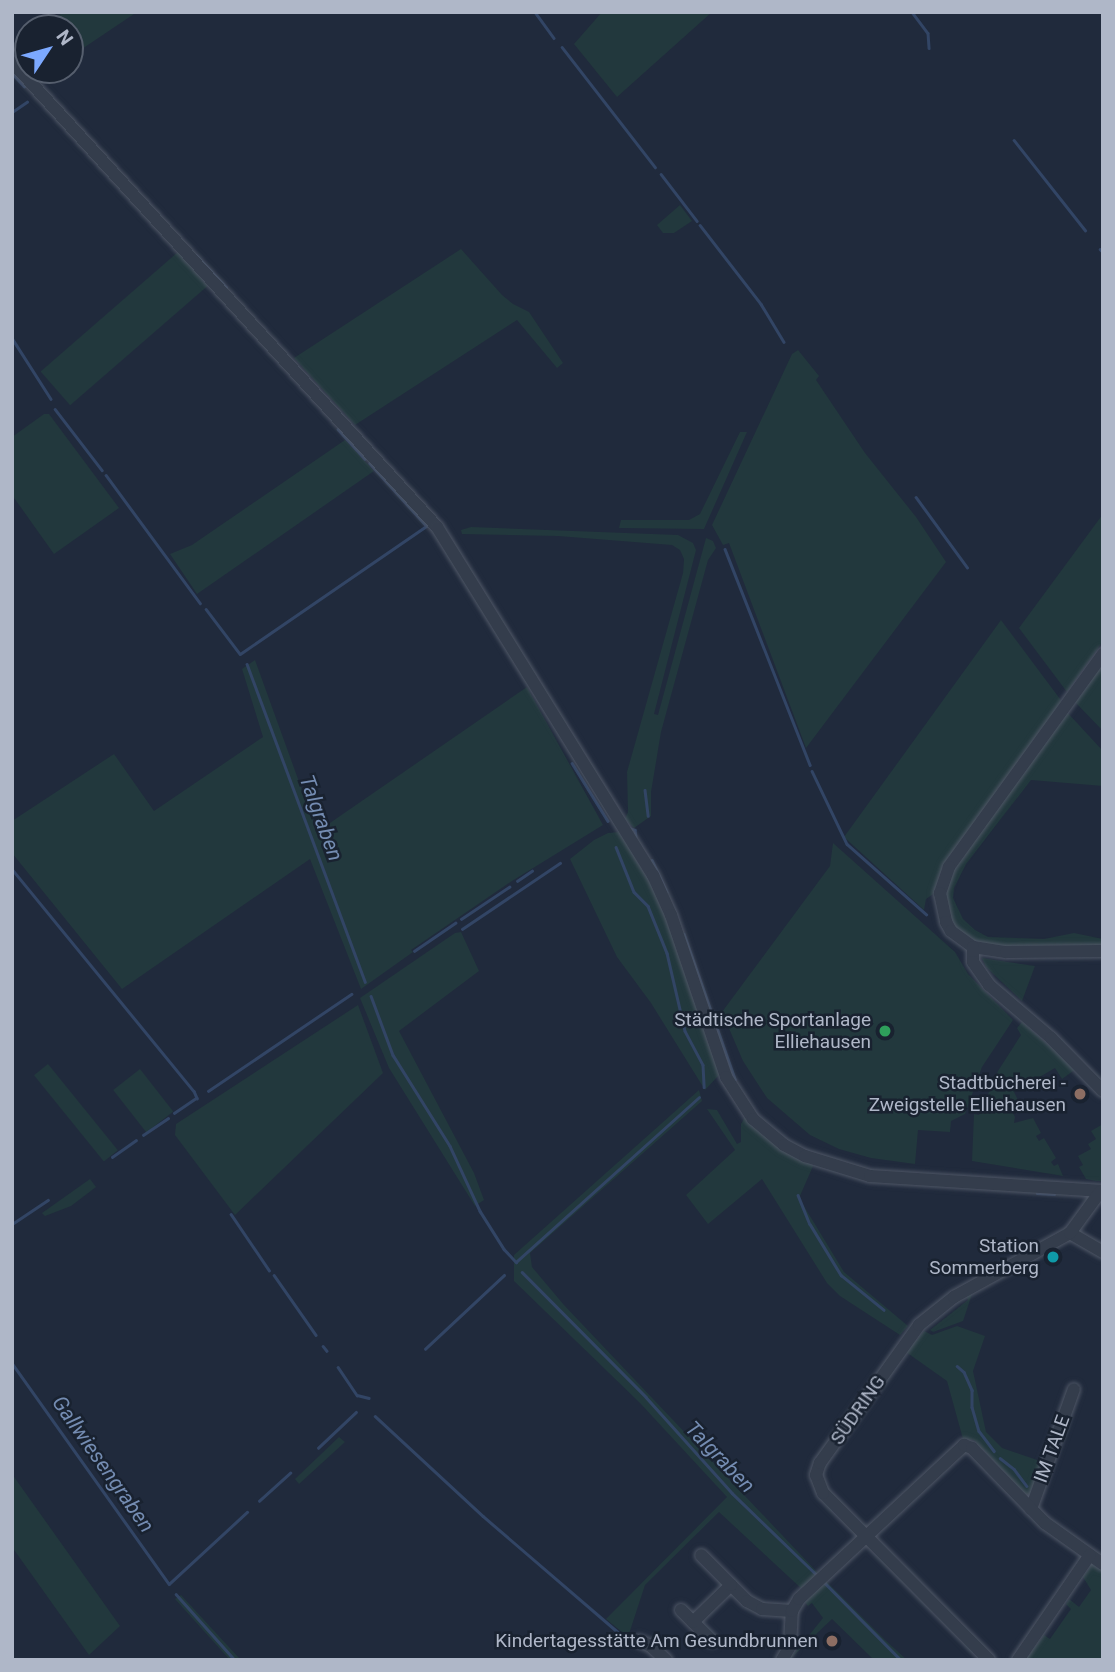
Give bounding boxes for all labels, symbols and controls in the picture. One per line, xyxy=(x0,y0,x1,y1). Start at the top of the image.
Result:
north arrow xyxy=(14,14,84,84)
text: N xyxy=(52,25,78,50)
water label: Talgraben xyxy=(294,772,348,864)
place label: Städtische Sportanlage Elliehausen xyxy=(674,1009,871,1053)
marker: Städtische Sportanlage Elliehausen xyxy=(877,1023,893,1039)
place label: Stadtbücherei - Zweigstelle Elliehausen xyxy=(869,1072,1066,1116)
marker: Stadtbücherei - Zweigstelle Elliehausen xyxy=(1072,1086,1088,1102)
place label: Station Sommerberg xyxy=(929,1235,1039,1279)
marker: Station Sommerberg xyxy=(1045,1249,1061,1265)
street label: SÜDRING xyxy=(826,1371,890,1449)
water label: Gallwiesengraben xyxy=(47,1391,159,1537)
street label: IM TALE xyxy=(1029,1412,1075,1486)
water label: Talgraben xyxy=(680,1416,760,1498)
place label: Kindertagesstätte Am Gesundbrunnen xyxy=(495,1630,818,1652)
marker: Kindertagesstätte Am Gesundbrunnen xyxy=(824,1633,840,1649)

